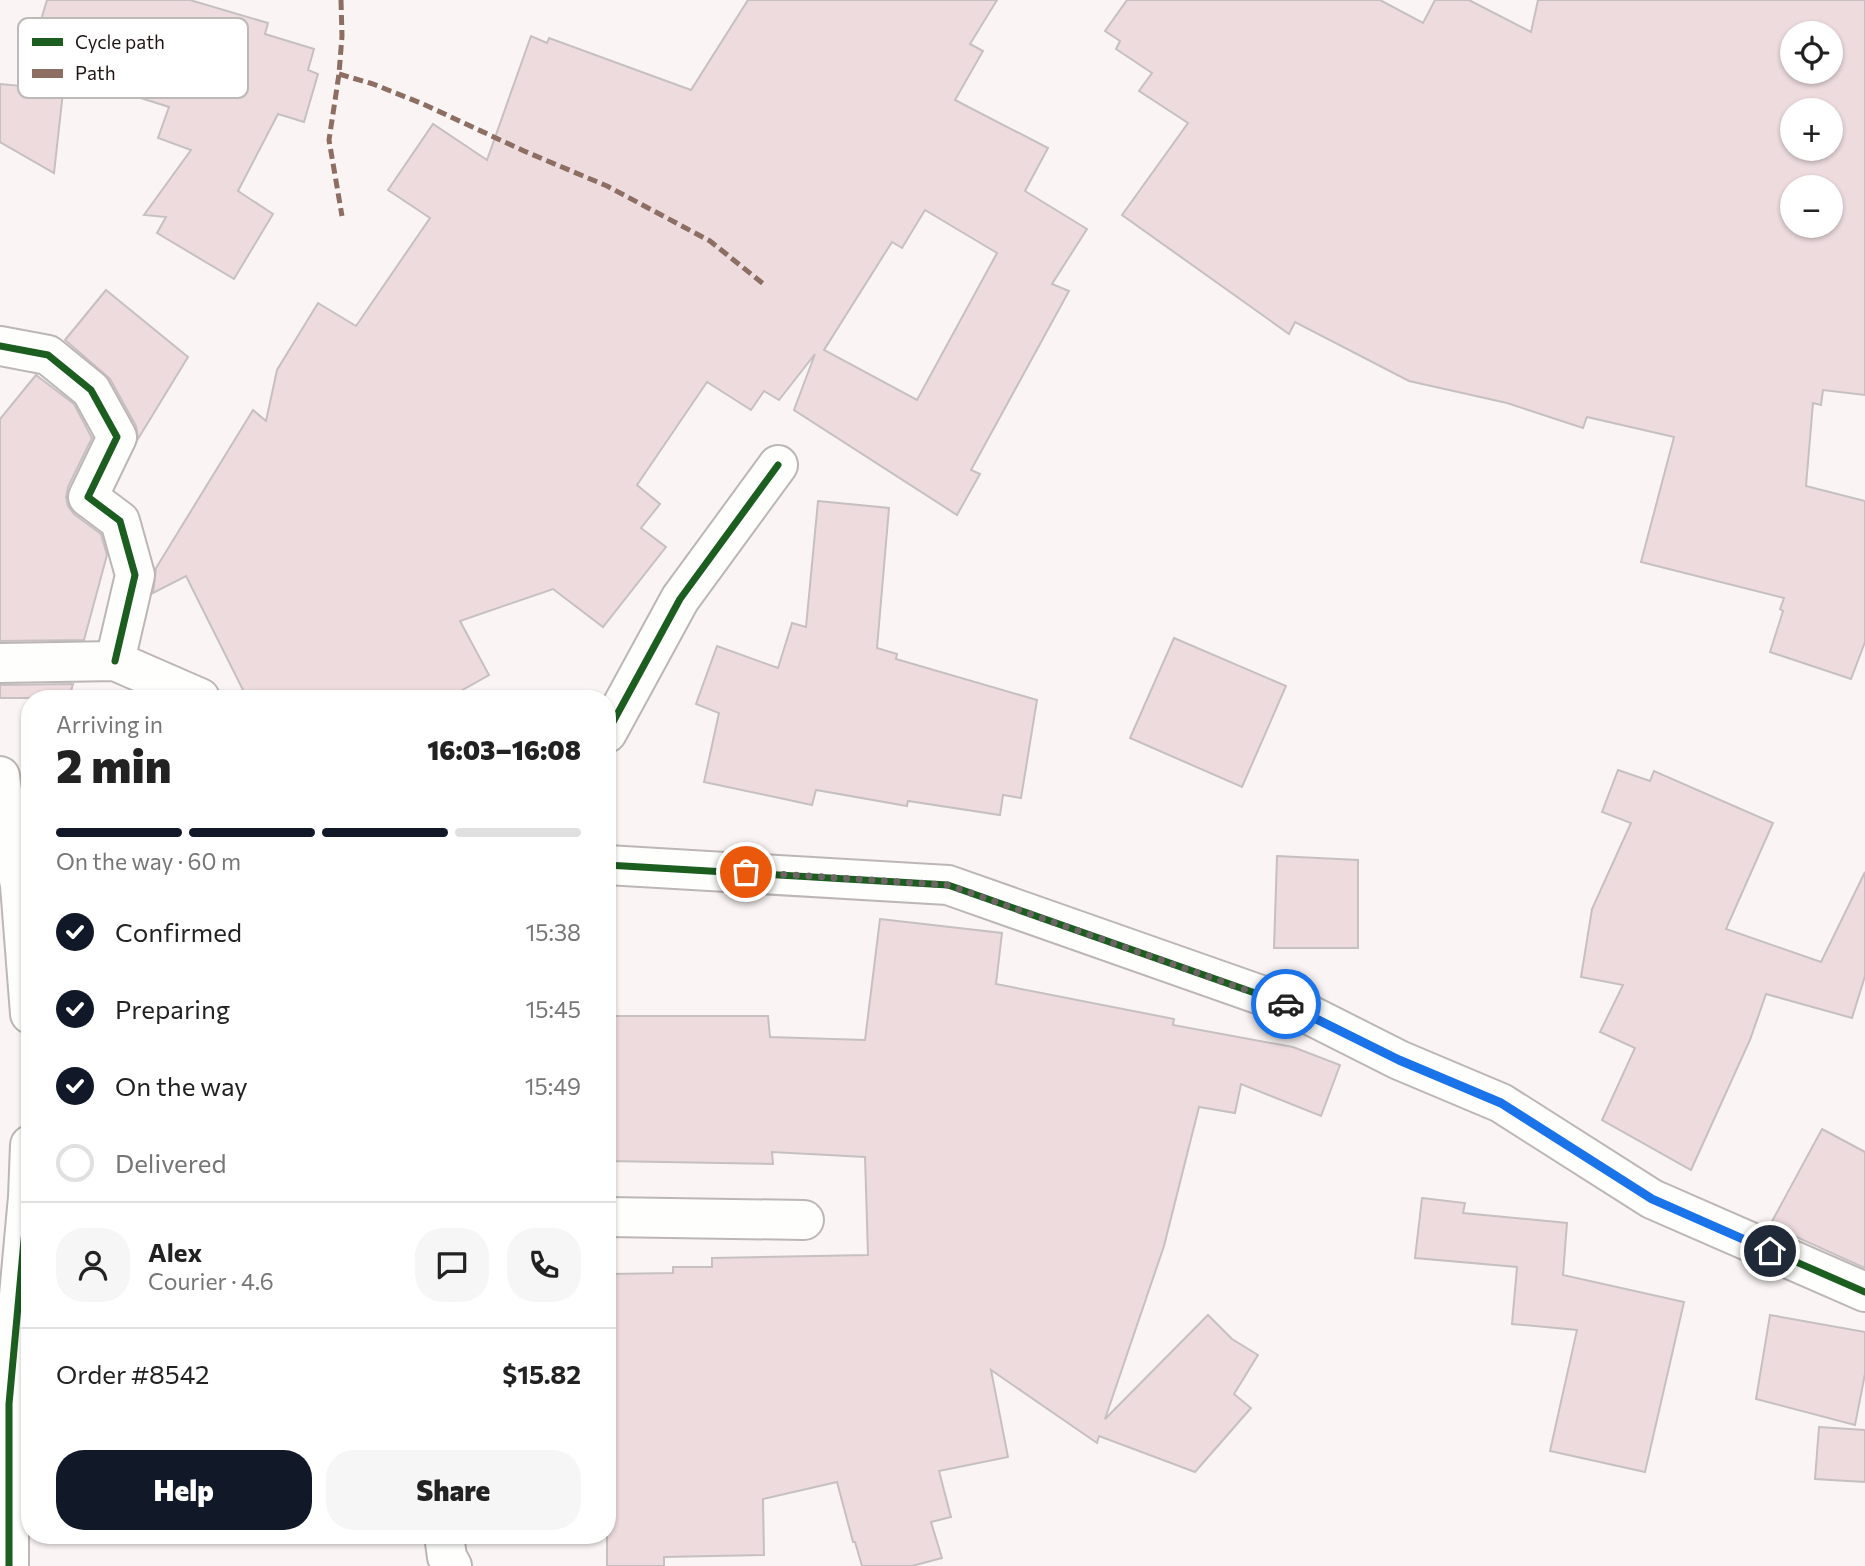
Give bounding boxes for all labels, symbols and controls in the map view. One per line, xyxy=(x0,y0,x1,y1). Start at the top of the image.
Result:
legend xyxy=(18,18,248,98)
map controls xyxy=(1780,21,1843,238)
button: locate xyxy=(1780,21,1843,84)
text: Cycle path xyxy=(75,30,165,53)
text: Path xyxy=(75,61,116,84)
button: + xyxy=(1780,98,1843,161)
button: − xyxy=(1780,175,1843,238)
text: Arriving in xyxy=(56,710,163,738)
text: 16:03–16:08 xyxy=(427,734,581,765)
text: 2 min xyxy=(56,736,172,792)
pin xyxy=(716,842,776,902)
text: On the way · 60 m xyxy=(56,847,241,875)
icon: bag xyxy=(727,853,765,891)
icon: check xyxy=(56,913,94,951)
text: Confirmed xyxy=(115,916,242,947)
text: 15:38 xyxy=(525,918,581,946)
courier xyxy=(1251,969,1321,1039)
icon: car xyxy=(1267,985,1305,1023)
icon: check xyxy=(56,990,94,1028)
text: Preparing xyxy=(115,993,230,1024)
text: 15:45 xyxy=(526,995,581,1023)
icon: check xyxy=(56,1067,94,1105)
text: On the way xyxy=(115,1070,248,1101)
text: 15:49 xyxy=(525,1072,581,1100)
text: Delivered xyxy=(115,1147,226,1178)
pin xyxy=(1740,1221,1800,1281)
button: person xyxy=(56,1228,130,1302)
button: chat xyxy=(415,1228,489,1302)
button: phone xyxy=(507,1228,581,1302)
icon: home xyxy=(1751,1232,1789,1270)
text: Alex xyxy=(148,1236,202,1267)
text: Courier · 4.6 xyxy=(148,1267,274,1295)
text: Order #8542 xyxy=(56,1358,209,1389)
text: $15.82 xyxy=(502,1358,581,1389)
button: Help xyxy=(56,1450,312,1530)
button: Share xyxy=(326,1450,581,1530)

